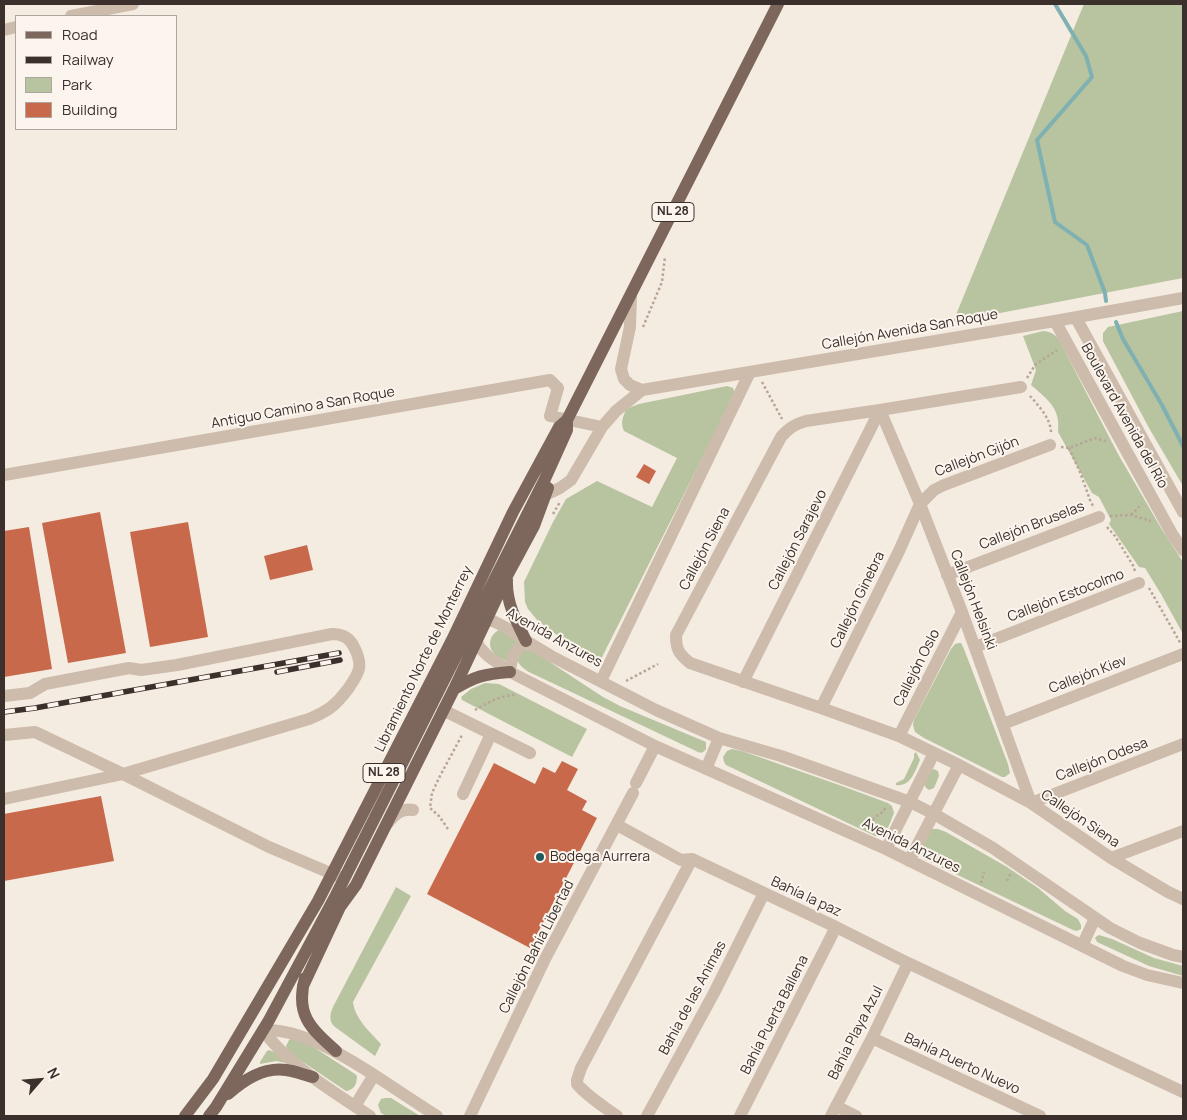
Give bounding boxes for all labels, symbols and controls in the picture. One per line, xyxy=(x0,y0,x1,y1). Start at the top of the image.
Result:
legend xyxy=(15,15,178,130)
text: Road xyxy=(62,24,98,45)
text: Railway xyxy=(62,49,114,70)
text: Park xyxy=(62,74,92,95)
text: Building xyxy=(62,99,117,120)
road number: NL 28 xyxy=(652,202,694,222)
street label: Callejón Avenida San Roque xyxy=(821,306,999,354)
street label: Boulevard Avenida del Río xyxy=(1077,341,1171,491)
street label: Antiguo Camino a San Roque xyxy=(210,384,396,432)
street label: Callejón Gijón xyxy=(933,433,1021,481)
street label: Callejón Sarajevo xyxy=(765,487,831,593)
street label: Callejón Bruselas xyxy=(977,498,1087,554)
street label: Callejón Siena xyxy=(676,505,734,593)
street label: Callejón Helsinki xyxy=(946,548,1000,652)
street label: Callejón Ginebra xyxy=(827,549,889,651)
street label: Libramiento Norte de Monterrey xyxy=(372,563,476,755)
street label: Callejón Estocolmo xyxy=(1005,566,1127,626)
street label: Avenida Anzures xyxy=(503,605,605,671)
street label: Callejón Oslo xyxy=(890,627,944,709)
street label: Callejón Kiev xyxy=(1047,652,1129,698)
street label: Callejón Odesa xyxy=(1054,735,1150,785)
road number: NL 28 xyxy=(363,764,405,782)
street label: Callejón Siena xyxy=(1037,786,1123,852)
street label: Avenida Anzures xyxy=(859,815,963,877)
place label: Bodega Aurrera xyxy=(550,849,650,865)
marker: Bodega Aurrera xyxy=(534,851,546,863)
street label: Bahía la paz xyxy=(768,873,844,921)
street label: Callejón Bahía Libertad xyxy=(496,877,578,1017)
street label: Bahía de las Animas xyxy=(656,938,730,1058)
street label: Bahía Puerta Ballena xyxy=(738,953,812,1077)
street label: Bahía Playa Azul xyxy=(825,983,887,1083)
street label: Bahía Puerto Nuevo xyxy=(901,1030,1023,1098)
north arrow xyxy=(15,1055,65,1105)
text: N xyxy=(43,1064,65,1082)

